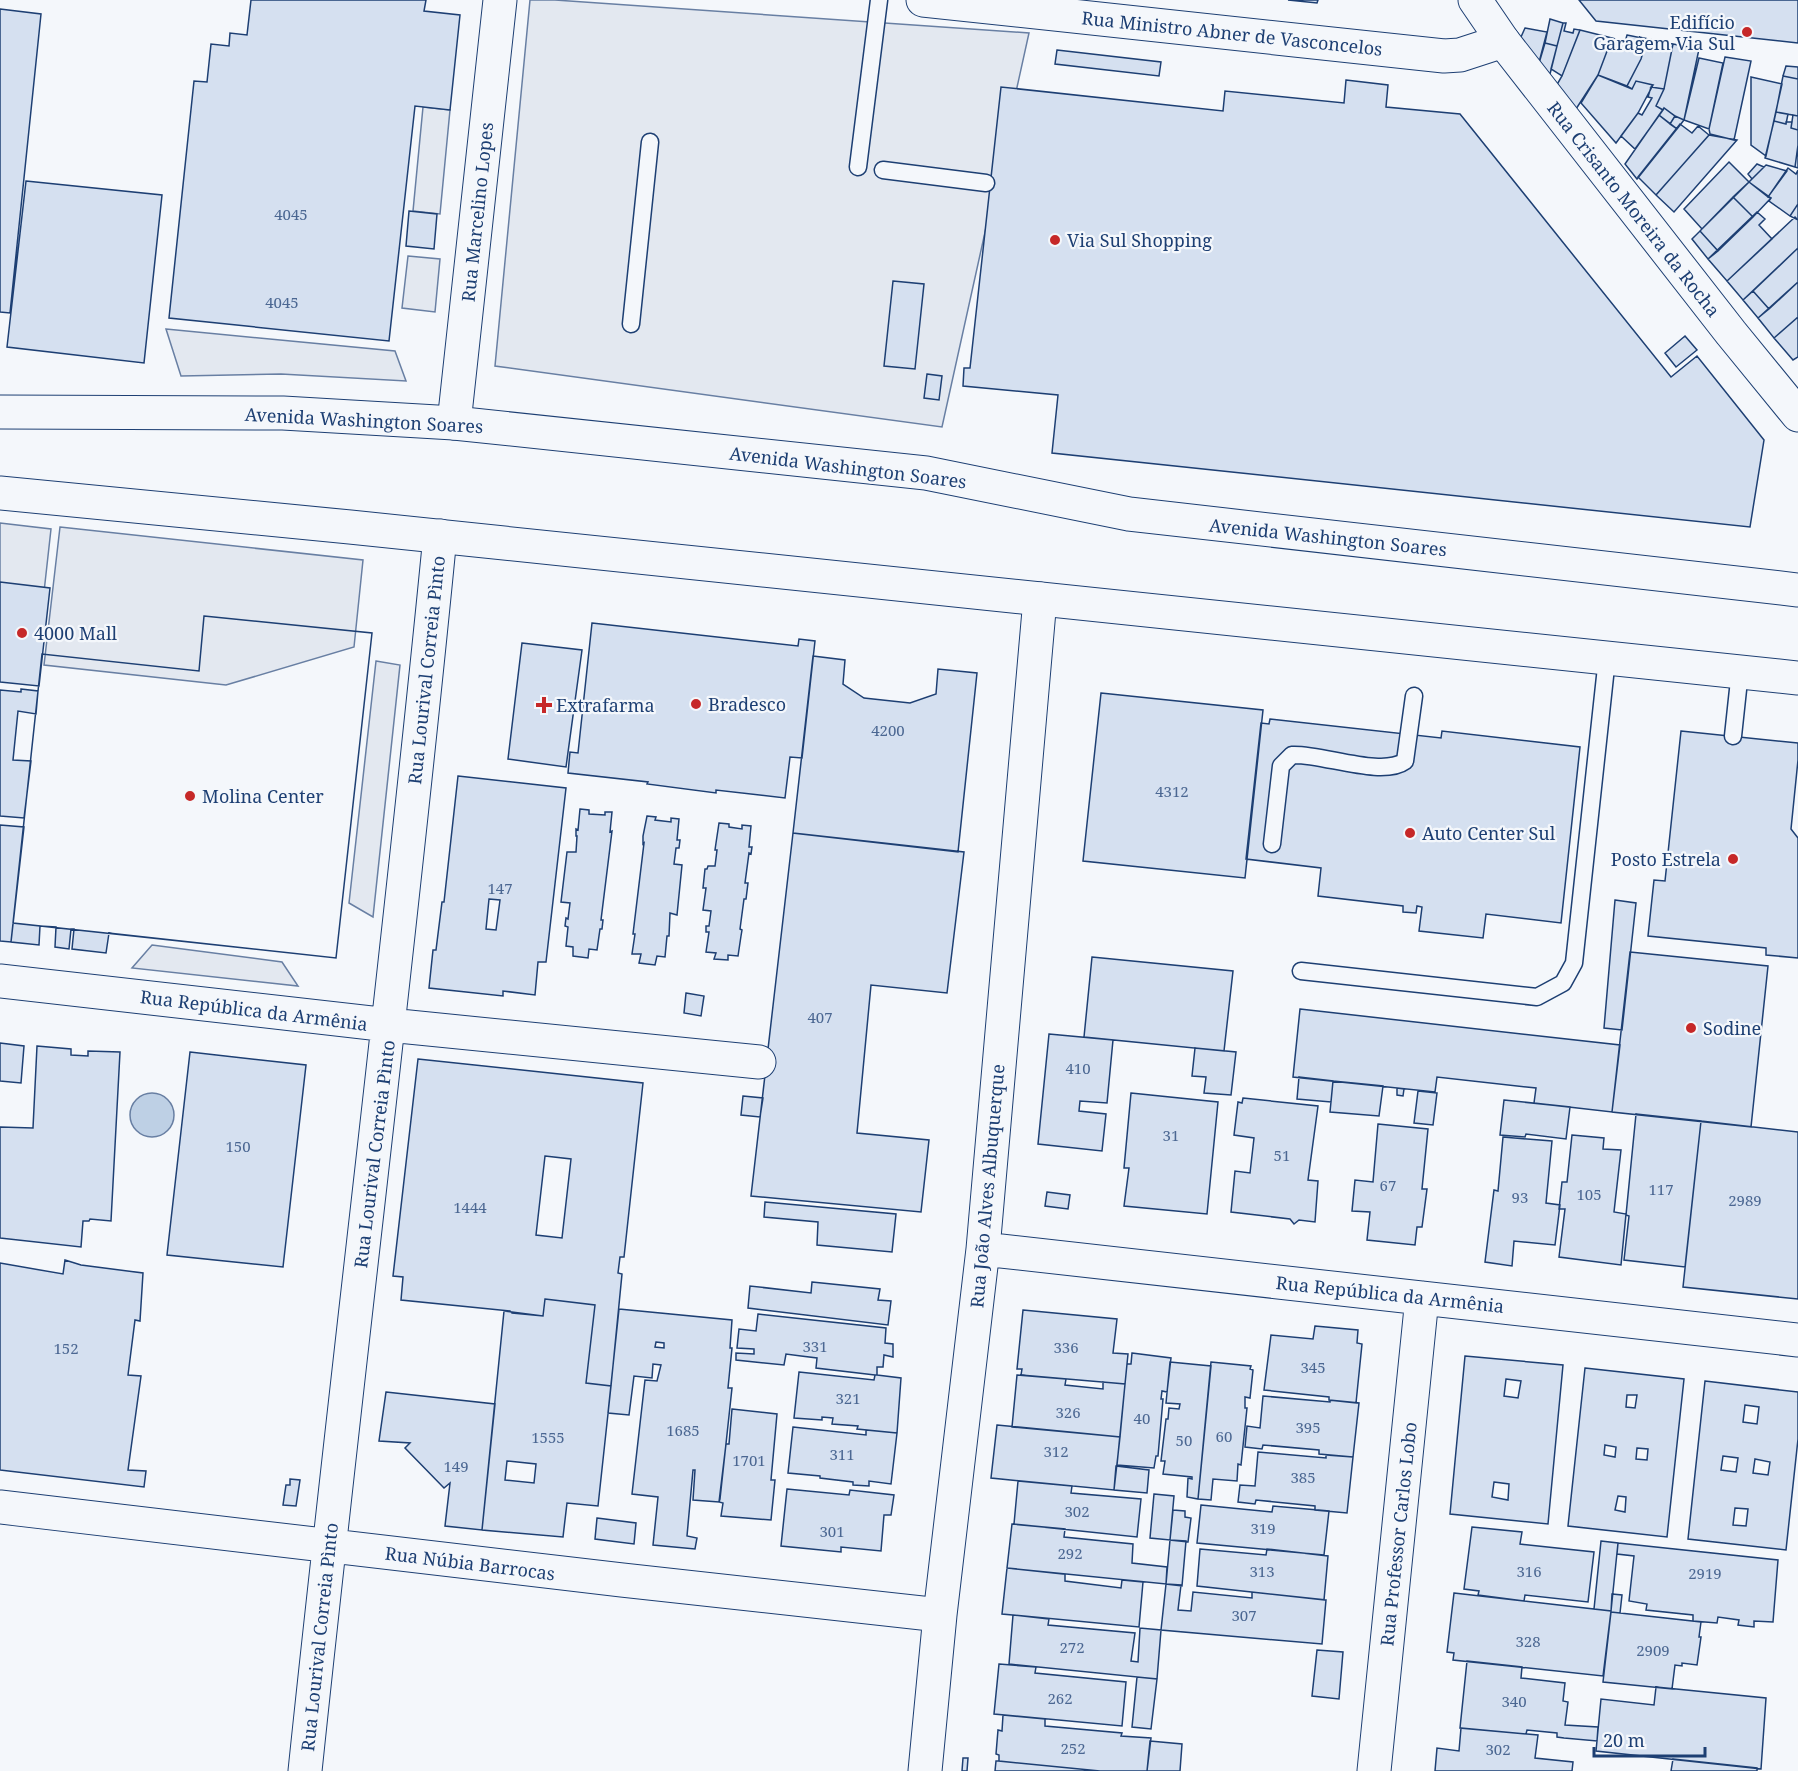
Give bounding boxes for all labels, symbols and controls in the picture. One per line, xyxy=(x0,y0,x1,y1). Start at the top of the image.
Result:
street label: Rua Ministro Abner de Vasconcelos xyxy=(1080,5,1384,61)
place label: Edifício Garagem Via Sul xyxy=(1593,10,1735,55)
marker: Edifício Garagem Via Sul xyxy=(1740,25,1754,39)
street label: Rua Crisanto Moreira da Rocha xyxy=(1542,96,1726,322)
street label: Rua Marcelino Lopes xyxy=(456,121,498,303)
house number: 4045 xyxy=(274,204,308,224)
place label: Via Sul Shopping xyxy=(1067,228,1212,252)
marker: Via Sul Shopping xyxy=(1048,233,1062,247)
house number: 4045 xyxy=(265,292,299,312)
street label: Avenida Washington Soares xyxy=(244,402,484,438)
street label: Avenida Washington Soares xyxy=(728,441,968,493)
street label: Avenida Washington Soares xyxy=(1208,513,1448,561)
street label: Rua Lourival Correia Pìnto xyxy=(402,555,450,785)
place label: 4000 Mall xyxy=(34,621,118,645)
marker: 4000 Mall xyxy=(15,626,29,640)
place label: Bradesco xyxy=(708,692,786,716)
place label: Extrafarma xyxy=(556,693,655,717)
marker: Bradesco xyxy=(689,697,703,711)
marker: Extrafarma xyxy=(537,698,551,712)
house number: 4200 xyxy=(871,720,905,740)
house number: 4312 xyxy=(1155,781,1189,801)
place label: Molina Center xyxy=(202,784,324,808)
marker: Molina Center xyxy=(183,789,197,803)
place label: Auto Center Sul xyxy=(1422,821,1556,845)
marker: Auto Center Sul xyxy=(1403,826,1417,840)
place label: Posto Estrela xyxy=(1611,847,1721,871)
marker: Posto Estrela xyxy=(1726,852,1740,866)
house number: 147 xyxy=(487,878,513,898)
street label: Rua República da Armênia xyxy=(139,984,369,1036)
house number: 407 xyxy=(807,1007,833,1027)
place label: Sodine xyxy=(1703,1016,1761,1040)
marker: Sodine xyxy=(1684,1021,1698,1035)
street label: Rua Lourival Correia Pìnto xyxy=(348,1039,400,1269)
house number: 410 xyxy=(1065,1058,1091,1078)
street label: Rua João Alves Albuquerque xyxy=(964,1063,1010,1309)
house number: 31 xyxy=(1163,1125,1179,1145)
house number: 150 xyxy=(225,1136,251,1156)
house number: 51 xyxy=(1274,1145,1290,1165)
house number: 67 xyxy=(1380,1175,1396,1195)
house number: 117 xyxy=(1648,1179,1674,1199)
house number: 105 xyxy=(1576,1184,1602,1204)
house number: 93 xyxy=(1512,1187,1528,1207)
house number: 2989 xyxy=(1728,1190,1762,1210)
house number: 1444 xyxy=(453,1197,487,1217)
street label: Rua República da Armênia xyxy=(1275,1270,1505,1318)
house number: 331 xyxy=(802,1336,828,1356)
house number: 336 xyxy=(1053,1337,1079,1357)
house number: 152 xyxy=(53,1338,79,1358)
house number: 345 xyxy=(1300,1357,1326,1377)
house number: 321 xyxy=(835,1388,861,1408)
house number: 326 xyxy=(1055,1402,1081,1422)
house number: 40 xyxy=(1134,1408,1150,1428)
house number: 395 xyxy=(1295,1417,1321,1437)
house number: 1685 xyxy=(666,1420,700,1440)
street label: Rua Professor Carlos Lobo xyxy=(1374,1421,1422,1647)
house number: 60 xyxy=(1216,1426,1232,1446)
house number: 1555 xyxy=(531,1427,565,1447)
house number: 50 xyxy=(1176,1430,1192,1450)
house number: 312 xyxy=(1043,1441,1069,1461)
house number: 311 xyxy=(829,1444,855,1464)
house number: 1701 xyxy=(732,1450,766,1470)
house number: 149 xyxy=(443,1456,469,1476)
house number: 385 xyxy=(1290,1467,1316,1487)
house number: 302 xyxy=(1064,1501,1090,1521)
house number: 319 xyxy=(1250,1518,1276,1538)
house number: 301 xyxy=(819,1521,845,1541)
street label: Rua Lourival Correia Pìnto xyxy=(295,1522,343,1752)
street label: Rua Núbia Barrocas xyxy=(384,1541,556,1585)
house number: 292 xyxy=(1057,1543,1083,1563)
house number: 313 xyxy=(1249,1561,1275,1581)
house number: 316 xyxy=(1516,1561,1542,1581)
house number: 2919 xyxy=(1688,1563,1722,1583)
house number: 307 xyxy=(1231,1605,1257,1625)
house number: 328 xyxy=(1515,1631,1541,1651)
house number: 272 xyxy=(1059,1637,1085,1657)
house number: 2909 xyxy=(1636,1640,1670,1660)
house number: 262 xyxy=(1047,1688,1073,1708)
house number: 340 xyxy=(1501,1691,1527,1711)
scale bar xyxy=(1594,1720,1705,1758)
text: 20 m xyxy=(1603,1728,1645,1752)
house number: 252 xyxy=(1060,1738,1086,1758)
house number: 302 xyxy=(1485,1739,1511,1759)

